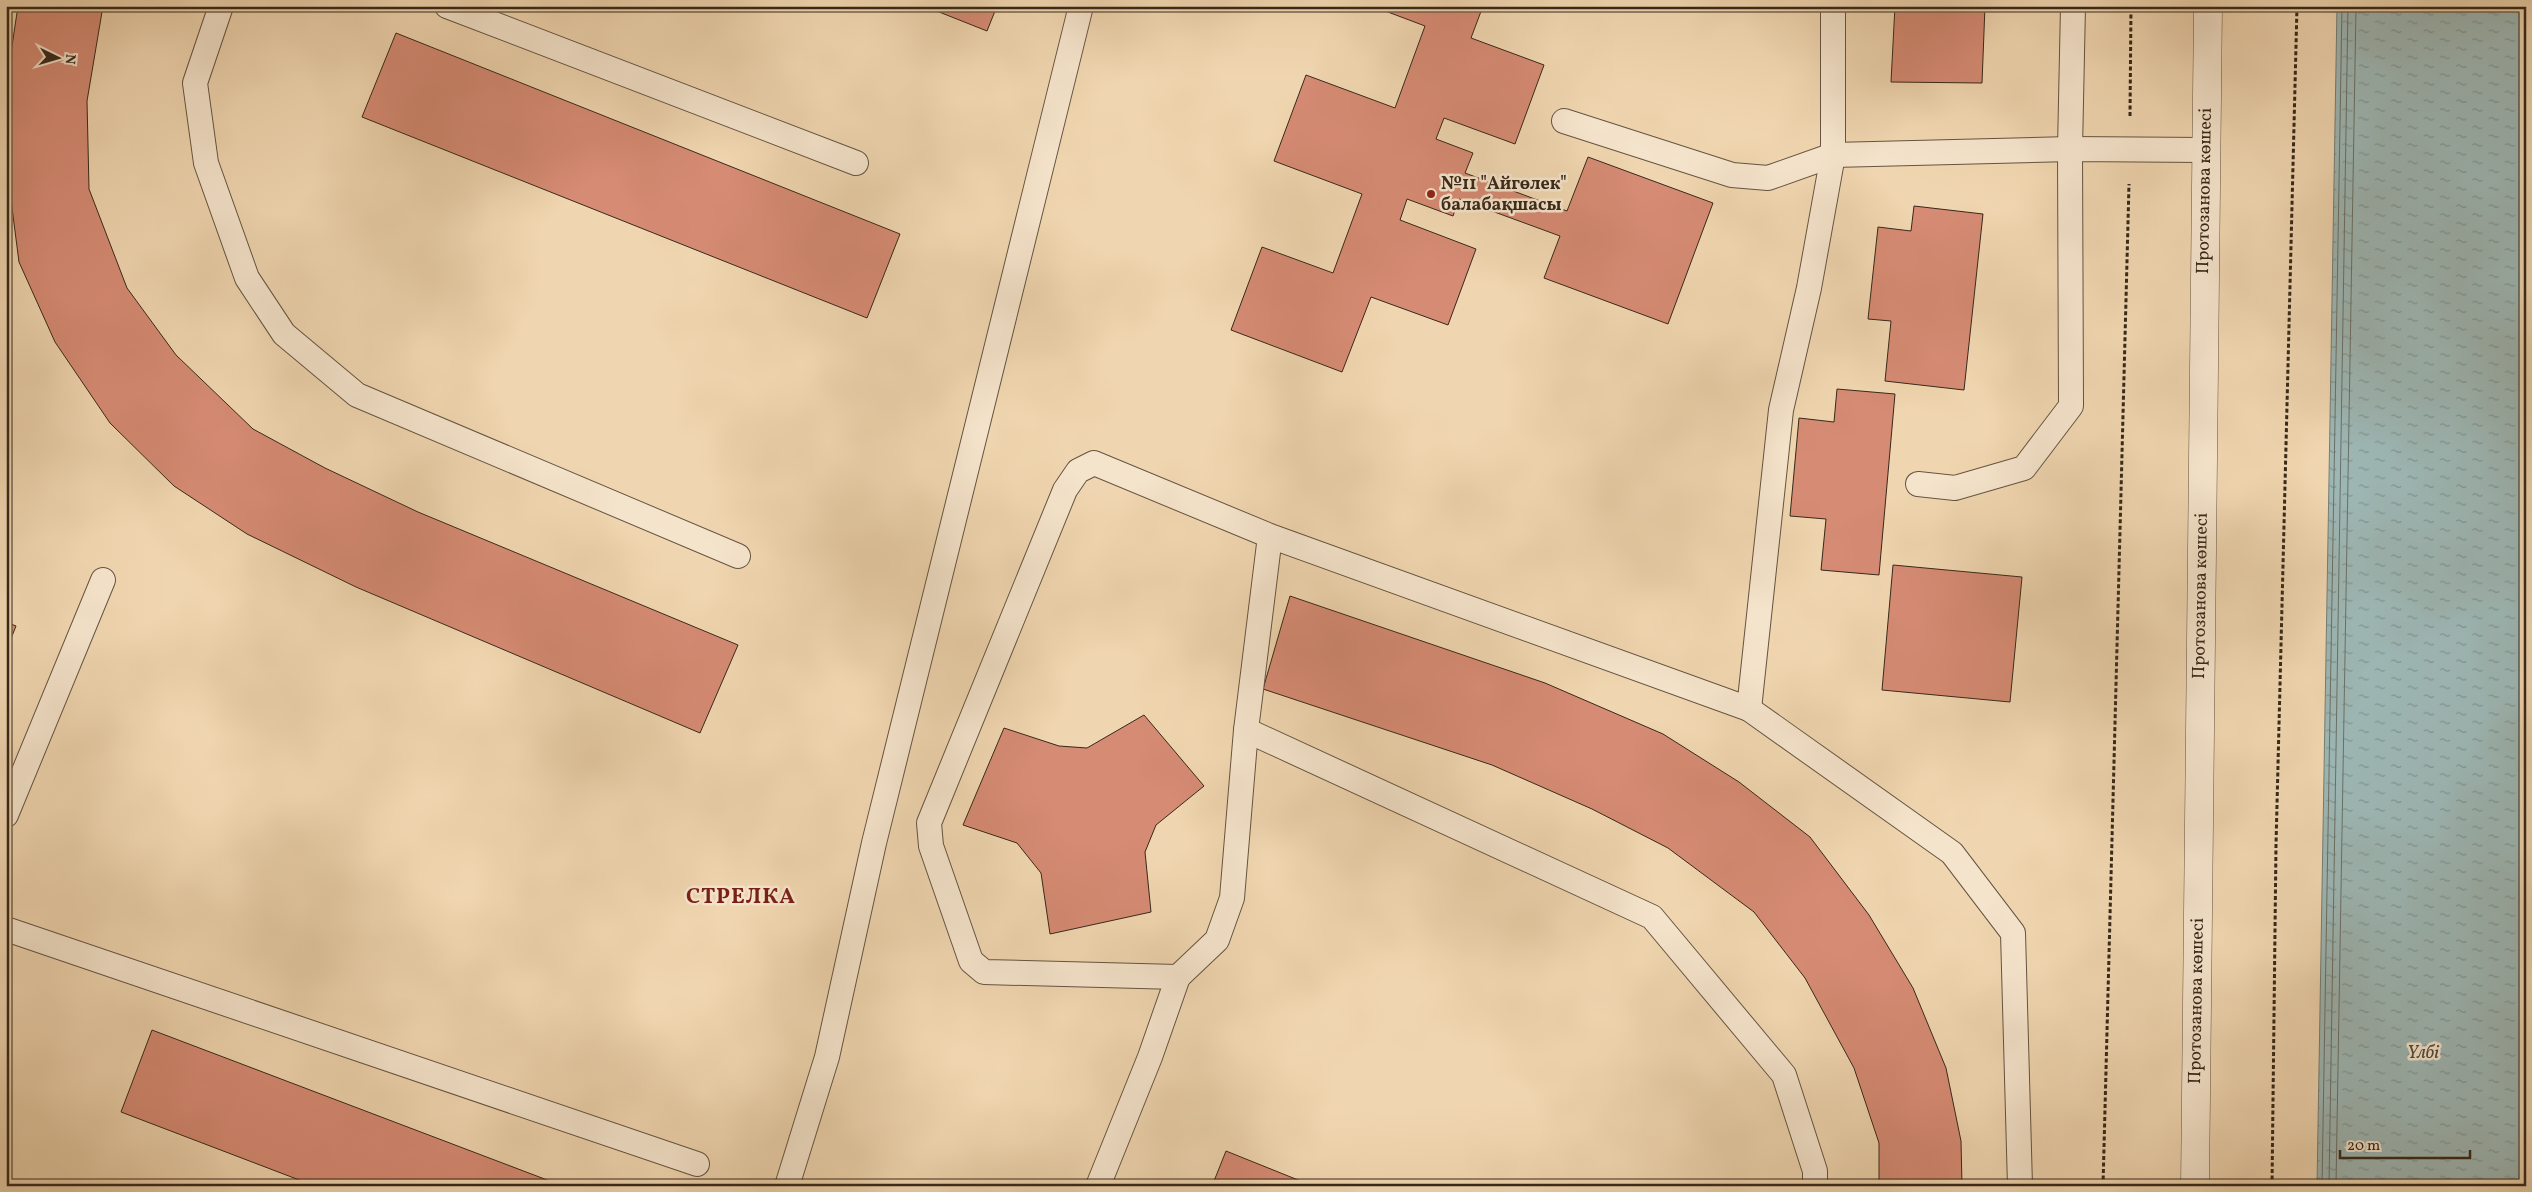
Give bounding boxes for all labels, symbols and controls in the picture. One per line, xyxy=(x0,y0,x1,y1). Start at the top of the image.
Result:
north arrow xyxy=(32,32,82,82)
text: N xyxy=(60,53,79,65)
street label: Протозанова көшесі xyxy=(2191,107,2219,275)
place label: №11 "Айгөлек" балабақшасы xyxy=(1441,172,1567,218)
marker: №11 "Айгөлек" балабақшасы xyxy=(1425,188,1437,200)
street label: Протозанова көшесі xyxy=(2187,512,2215,680)
district label: СТРЕЛКА xyxy=(686,882,796,913)
street label: Протозанова көшесі xyxy=(2183,917,2211,1085)
water label: Үлбі xyxy=(2407,1040,2439,1066)
scale bar xyxy=(2340,1127,2470,1159)
text: 20 m xyxy=(2347,1136,2380,1157)

